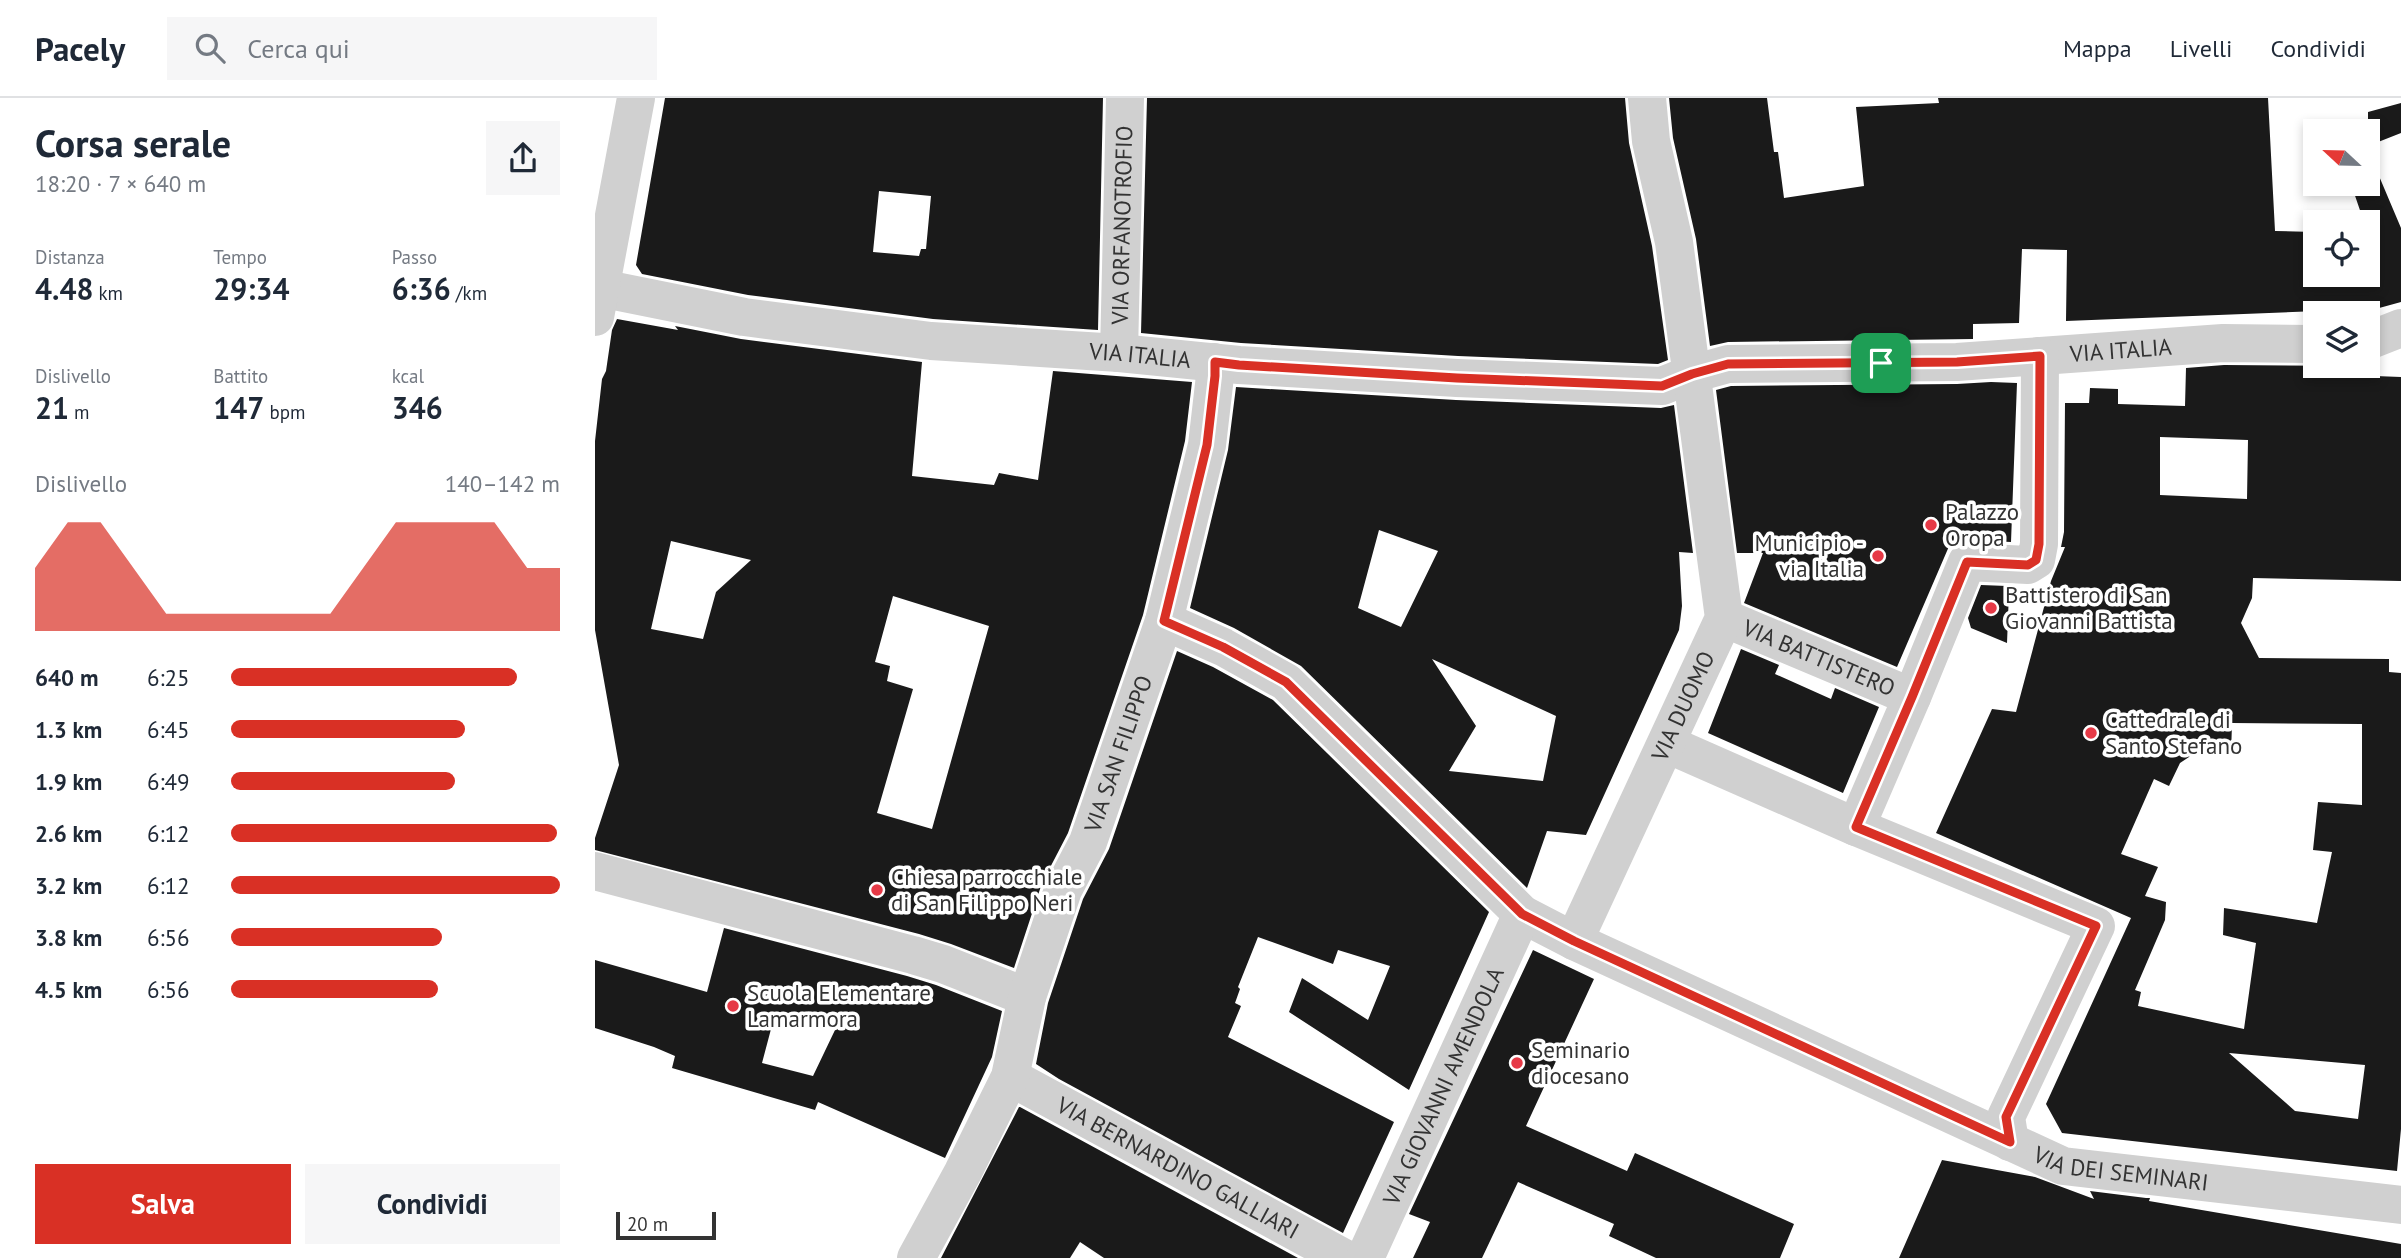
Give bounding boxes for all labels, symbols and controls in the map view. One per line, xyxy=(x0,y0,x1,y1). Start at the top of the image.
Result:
search box xyxy=(167,17,657,80)
text: Pacely xyxy=(35,27,125,70)
icon: search xyxy=(191,29,229,67)
text: Cerca qui xyxy=(247,32,350,65)
text: Mappa xyxy=(2063,33,2132,64)
text: Livelli xyxy=(2170,33,2232,64)
text: Condividi xyxy=(2270,33,2366,64)
text: Corsa serale xyxy=(35,118,231,167)
north arrow xyxy=(2303,119,2380,196)
map controls xyxy=(2303,119,2380,378)
button: share xyxy=(486,121,560,195)
street label: VIA ORFANOTROFIO xyxy=(1105,125,1138,326)
text: 18:20 · 7 × 640 m xyxy=(35,169,206,198)
button: locate xyxy=(2303,210,2380,287)
text: Distanza xyxy=(35,245,105,269)
text: Tempo xyxy=(213,245,267,269)
text: Passo xyxy=(392,245,437,269)
text: 4.48 xyxy=(35,269,93,308)
text: 29:34 xyxy=(213,269,289,308)
text: 6:36 xyxy=(392,269,451,308)
text: km xyxy=(93,281,123,305)
text: /km xyxy=(451,281,487,305)
button: layers xyxy=(2303,301,2380,378)
street label: VIA ITALIA xyxy=(2068,332,2173,368)
pin xyxy=(1851,333,1911,393)
street label: VIA ITALIA xyxy=(1087,336,1193,374)
icon: arrive xyxy=(1862,344,1900,382)
text: Dislivello xyxy=(35,364,111,388)
text: Battito xyxy=(213,364,268,388)
text: kcal xyxy=(392,364,424,388)
text: 21 xyxy=(35,388,69,427)
text: 147 xyxy=(213,388,264,427)
text: 346 xyxy=(392,388,443,427)
text: m xyxy=(69,400,90,424)
text: bpm xyxy=(264,400,305,424)
text: Dislivello xyxy=(35,469,127,498)
text: 140–142 m xyxy=(445,469,560,498)
place label: Palazzo Oropa xyxy=(1945,497,2019,552)
marker: Palazzo Oropa xyxy=(1923,517,1939,533)
place label: Municipio - via Italia xyxy=(1755,528,1864,583)
marker: Municipio - via Italia xyxy=(1870,548,1886,564)
place label: Battistero di San Giovanni Battista xyxy=(2005,580,2173,635)
marker: Battistero di San Giovanni Battista xyxy=(1983,600,1999,616)
street label: VIA BATTISTERO xyxy=(1738,612,1900,702)
street label: VIA DUOMO xyxy=(1644,646,1721,766)
text: 640 m xyxy=(35,663,98,692)
text: 6:25 xyxy=(147,663,190,692)
street label: VIA SAN FILIPPO xyxy=(1077,671,1158,837)
place label: Cattedrale di Santo Stefano xyxy=(2105,705,2242,760)
text: 1.3 km xyxy=(35,715,102,744)
text: 6:45 xyxy=(147,715,190,744)
marker: Cattedrale di Santo Stefano xyxy=(2083,725,2099,741)
text: 1.9 km xyxy=(35,767,102,796)
text: 6:49 xyxy=(147,767,190,796)
text: 2.6 km xyxy=(35,819,102,848)
text: 6:12 xyxy=(147,819,190,848)
place label: Chiesa parrocchiale di San Filippo Neri xyxy=(891,862,1082,917)
text: 3.2 km xyxy=(35,871,102,900)
text: 6:12 xyxy=(147,871,190,900)
marker: Chiesa parrocchiale di San Filippo Neri xyxy=(869,882,885,898)
text: 3.8 km xyxy=(35,923,102,952)
text: 6:56 xyxy=(147,923,190,952)
street label: VIA GIOVANNI AMENDOLA xyxy=(1376,962,1510,1210)
text: 4.5 km xyxy=(35,975,102,1004)
text: 6:56 xyxy=(147,975,190,1004)
place label: Scuola Elementare Lamarmora xyxy=(747,978,931,1033)
marker: Scuola Elementare Lamarmora xyxy=(725,998,741,1014)
place label: Seminario diocesano xyxy=(1531,1035,1630,1090)
marker: Seminario diocesano xyxy=(1509,1055,1525,1071)
street label: VIA BERNARDINO GALLIARI xyxy=(1051,1090,1304,1245)
street label: VIA DEI SEMINARI xyxy=(2028,1139,2210,1197)
button: Salva xyxy=(35,1164,291,1244)
button: Condividi xyxy=(305,1164,560,1244)
scale bar xyxy=(616,1209,716,1241)
text: 20 m xyxy=(627,1212,668,1236)

